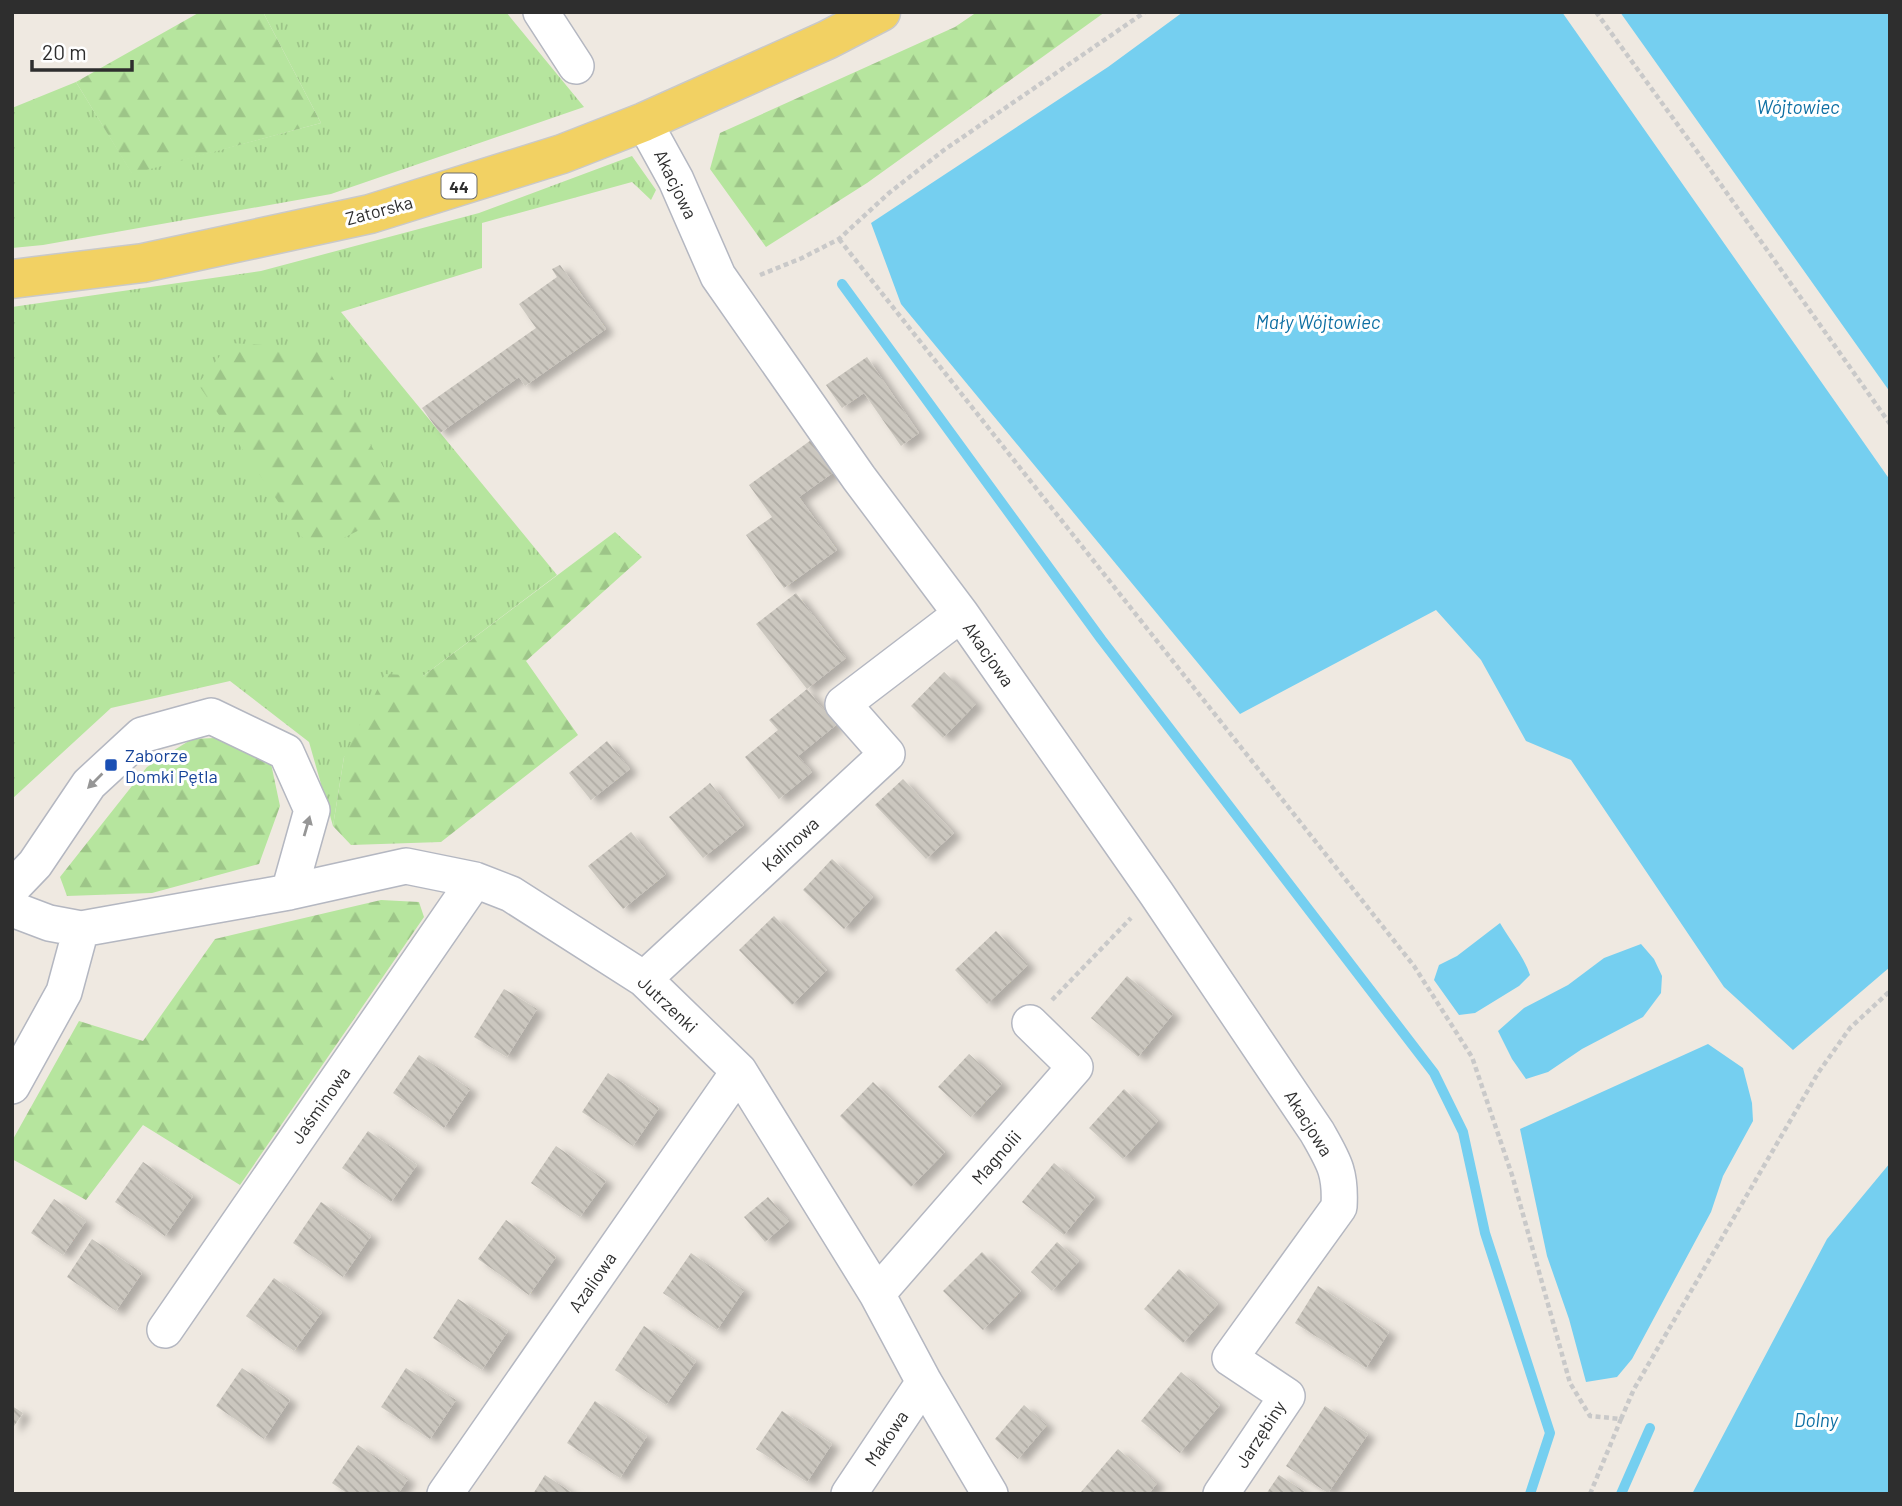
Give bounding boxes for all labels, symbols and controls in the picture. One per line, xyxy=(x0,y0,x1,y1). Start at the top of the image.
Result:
scale bar xyxy=(32,28,131,72)
text: 20 m xyxy=(42,39,87,64)
water label: Wójtowiec xyxy=(1756,95,1840,118)
street label: Akacjowa xyxy=(650,146,702,222)
road number: 44 xyxy=(442,174,476,198)
street label: Zatorska xyxy=(343,191,415,229)
water label: Mały Wójtowiec xyxy=(1256,310,1381,333)
street label: Akacjowa xyxy=(959,617,1019,691)
place label: Zaborze Domki Pętla xyxy=(125,744,218,787)
marker: Zaborze Domki Pętla xyxy=(103,757,119,773)
one-way arrow xyxy=(86,772,103,789)
street label: Kalinowa xyxy=(757,812,823,876)
one-way arrow xyxy=(303,816,313,837)
street label: Jutrzenki xyxy=(633,971,703,1037)
street label: Jaśminowa xyxy=(286,1062,354,1148)
street label: Akacjowa xyxy=(1280,1086,1338,1160)
street label: Magnolii xyxy=(967,1125,1025,1189)
street label: Azaliowa xyxy=(563,1248,621,1316)
street label: Jarzębiny xyxy=(1230,1396,1290,1472)
street label: Makowa xyxy=(859,1406,913,1470)
water label: Dolny xyxy=(1794,1408,1838,1431)

